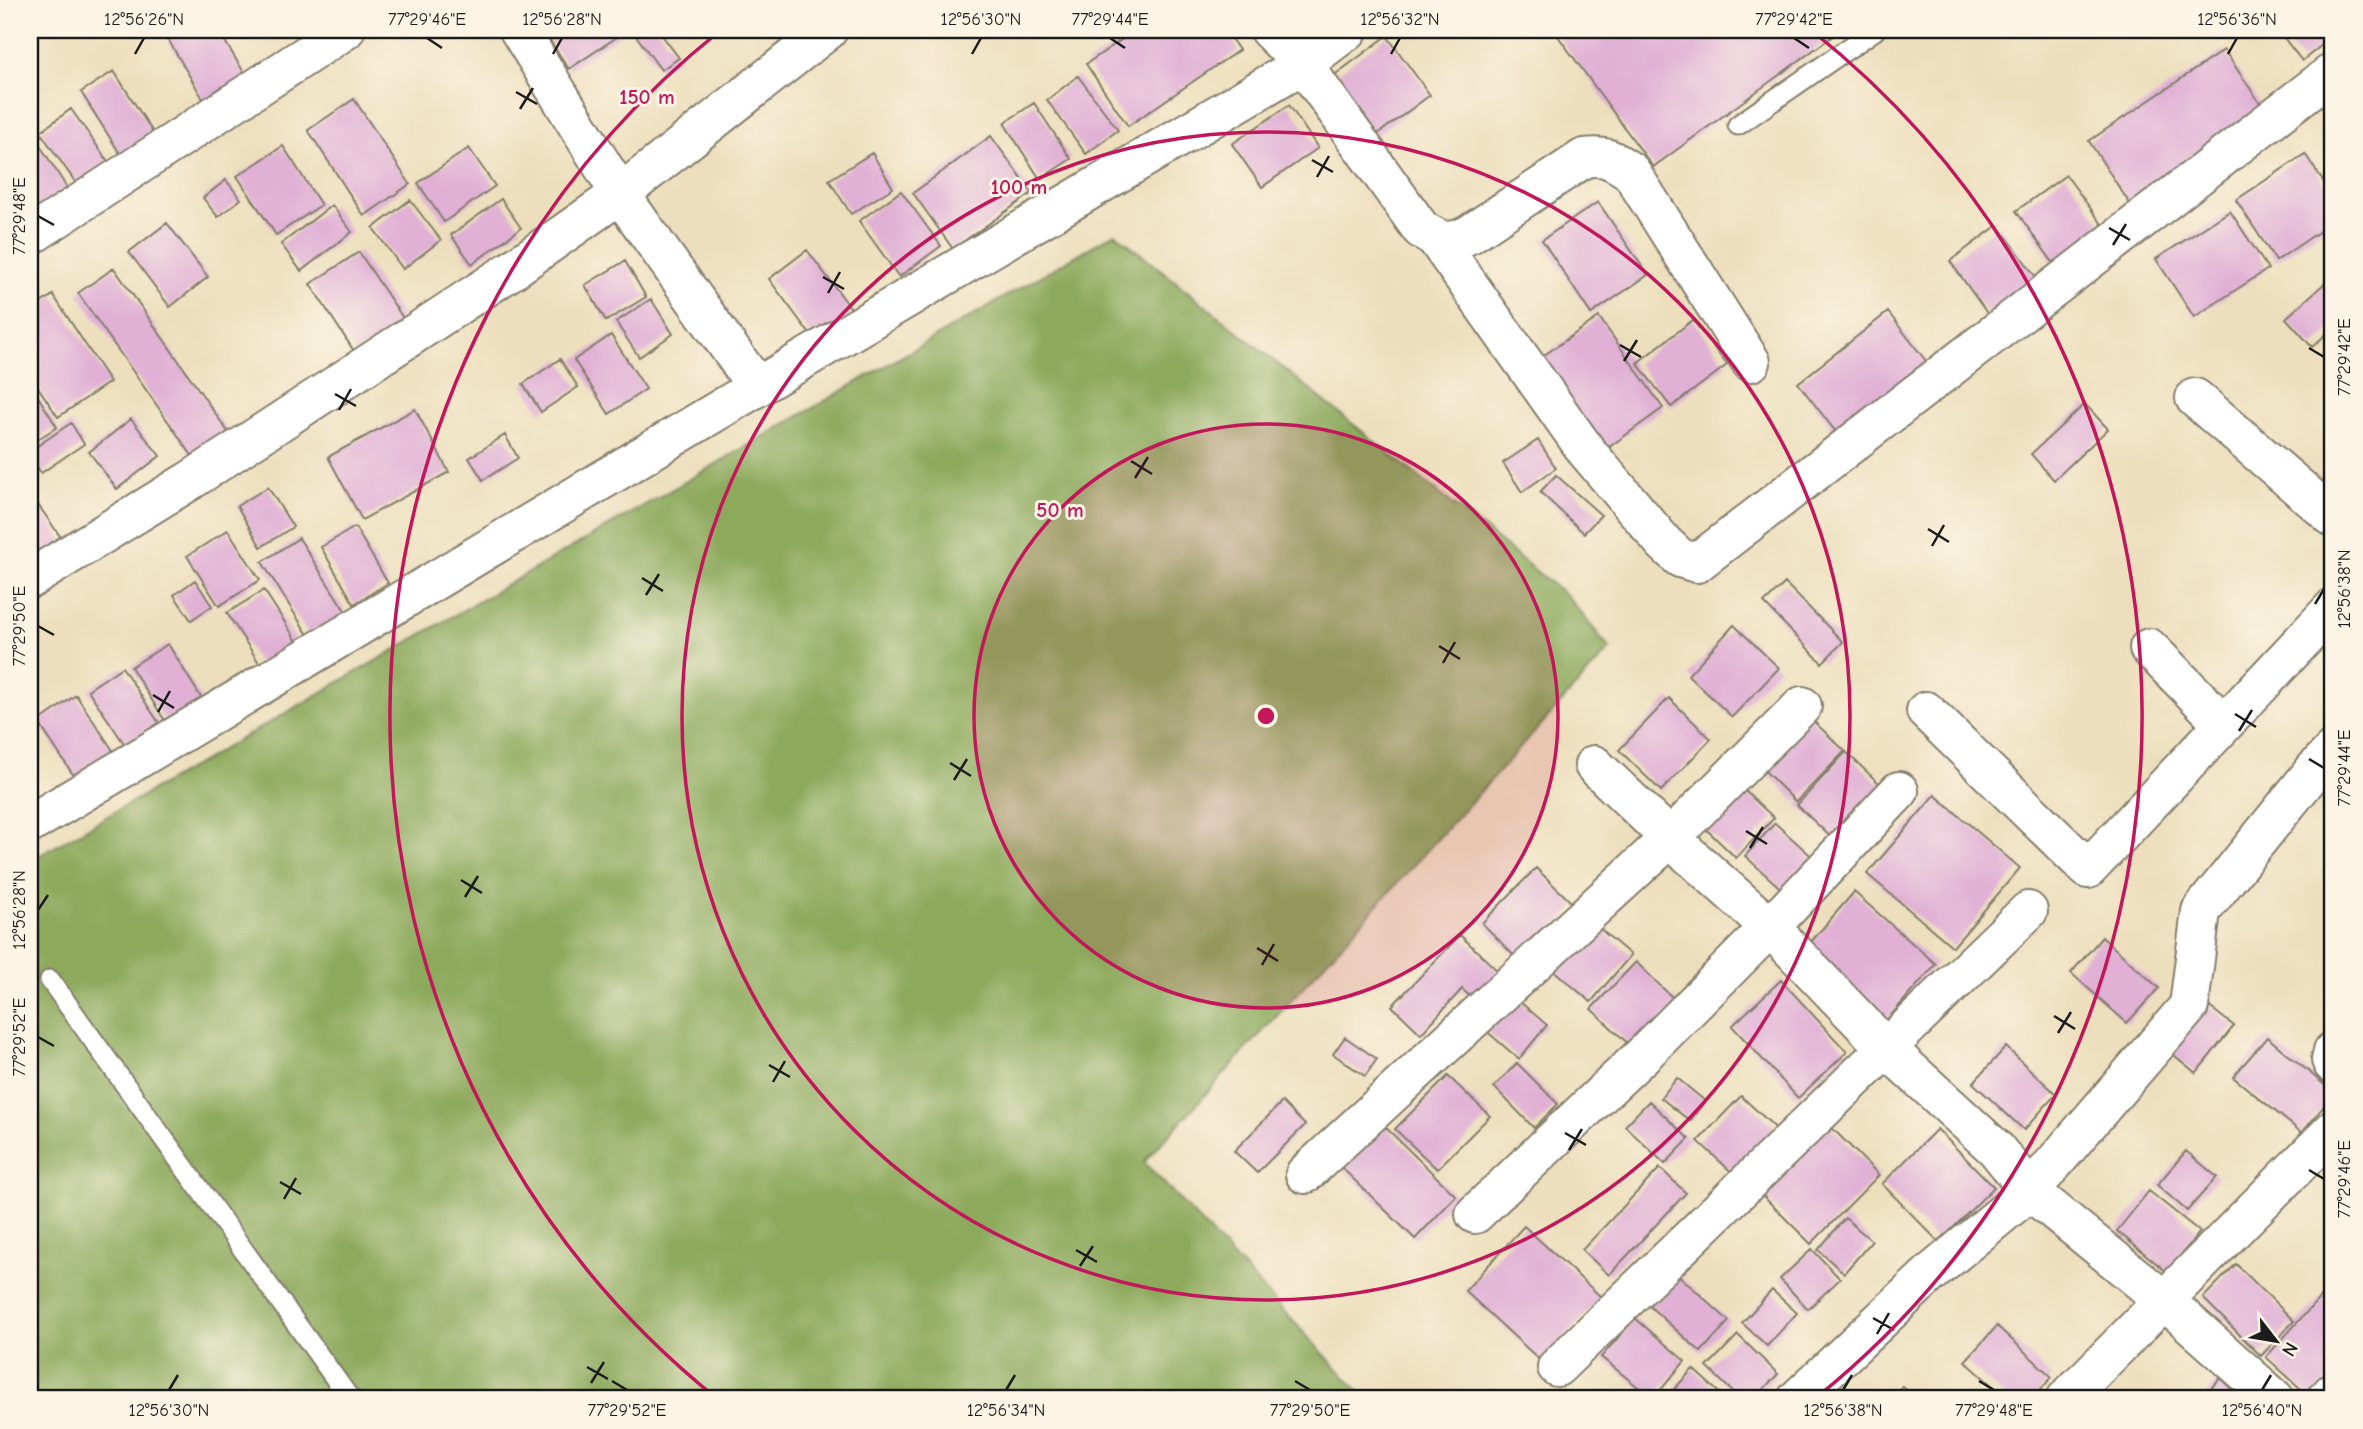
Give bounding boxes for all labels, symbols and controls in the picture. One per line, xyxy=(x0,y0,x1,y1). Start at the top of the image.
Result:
text: 12°56'26"N xyxy=(104,9,184,30)
text: 77°29'46"E xyxy=(388,9,466,30)
text: 12°56'28"N xyxy=(522,9,602,30)
text: 12°56'30"N xyxy=(941,9,1021,30)
text: 77°29'44"E xyxy=(1071,9,1149,30)
text: 12°56'32"N xyxy=(1360,9,1440,30)
text: 77°29'42"E xyxy=(1755,9,1833,30)
text: 12°56'36"N xyxy=(2197,9,2277,30)
text: 150 m xyxy=(619,85,675,109)
text: 100 m xyxy=(991,175,1047,199)
text: 77°29'48"E xyxy=(9,177,30,255)
text: 77°29'42"E xyxy=(2334,318,2355,396)
text: 50 m xyxy=(1036,498,1084,522)
text: 12°56'38"N xyxy=(2334,549,2355,629)
text: 77°29'50"E xyxy=(9,586,30,666)
centre of rings xyxy=(1254,704,1278,728)
text: 77°29'44"E xyxy=(2334,729,2355,807)
text: 12°56'28"N xyxy=(9,870,30,950)
text: 77°29'52"E xyxy=(9,997,30,1076)
text: 77°29'46"E xyxy=(2334,1140,2355,1218)
north arrow xyxy=(2240,1306,2310,1376)
text: N xyxy=(2277,1338,2302,1360)
text: 12°56'30"N xyxy=(129,1400,209,1421)
text: 77°29'52"E xyxy=(588,1400,667,1421)
text: 12°56'34"N xyxy=(967,1400,1045,1421)
text: 77°29'50"E xyxy=(1270,1400,1350,1421)
text: 12°56'38"N xyxy=(1803,1400,1883,1421)
text: 77°29'48"E xyxy=(1955,1400,2033,1421)
text: 12°56'40"N xyxy=(2222,1400,2302,1421)

